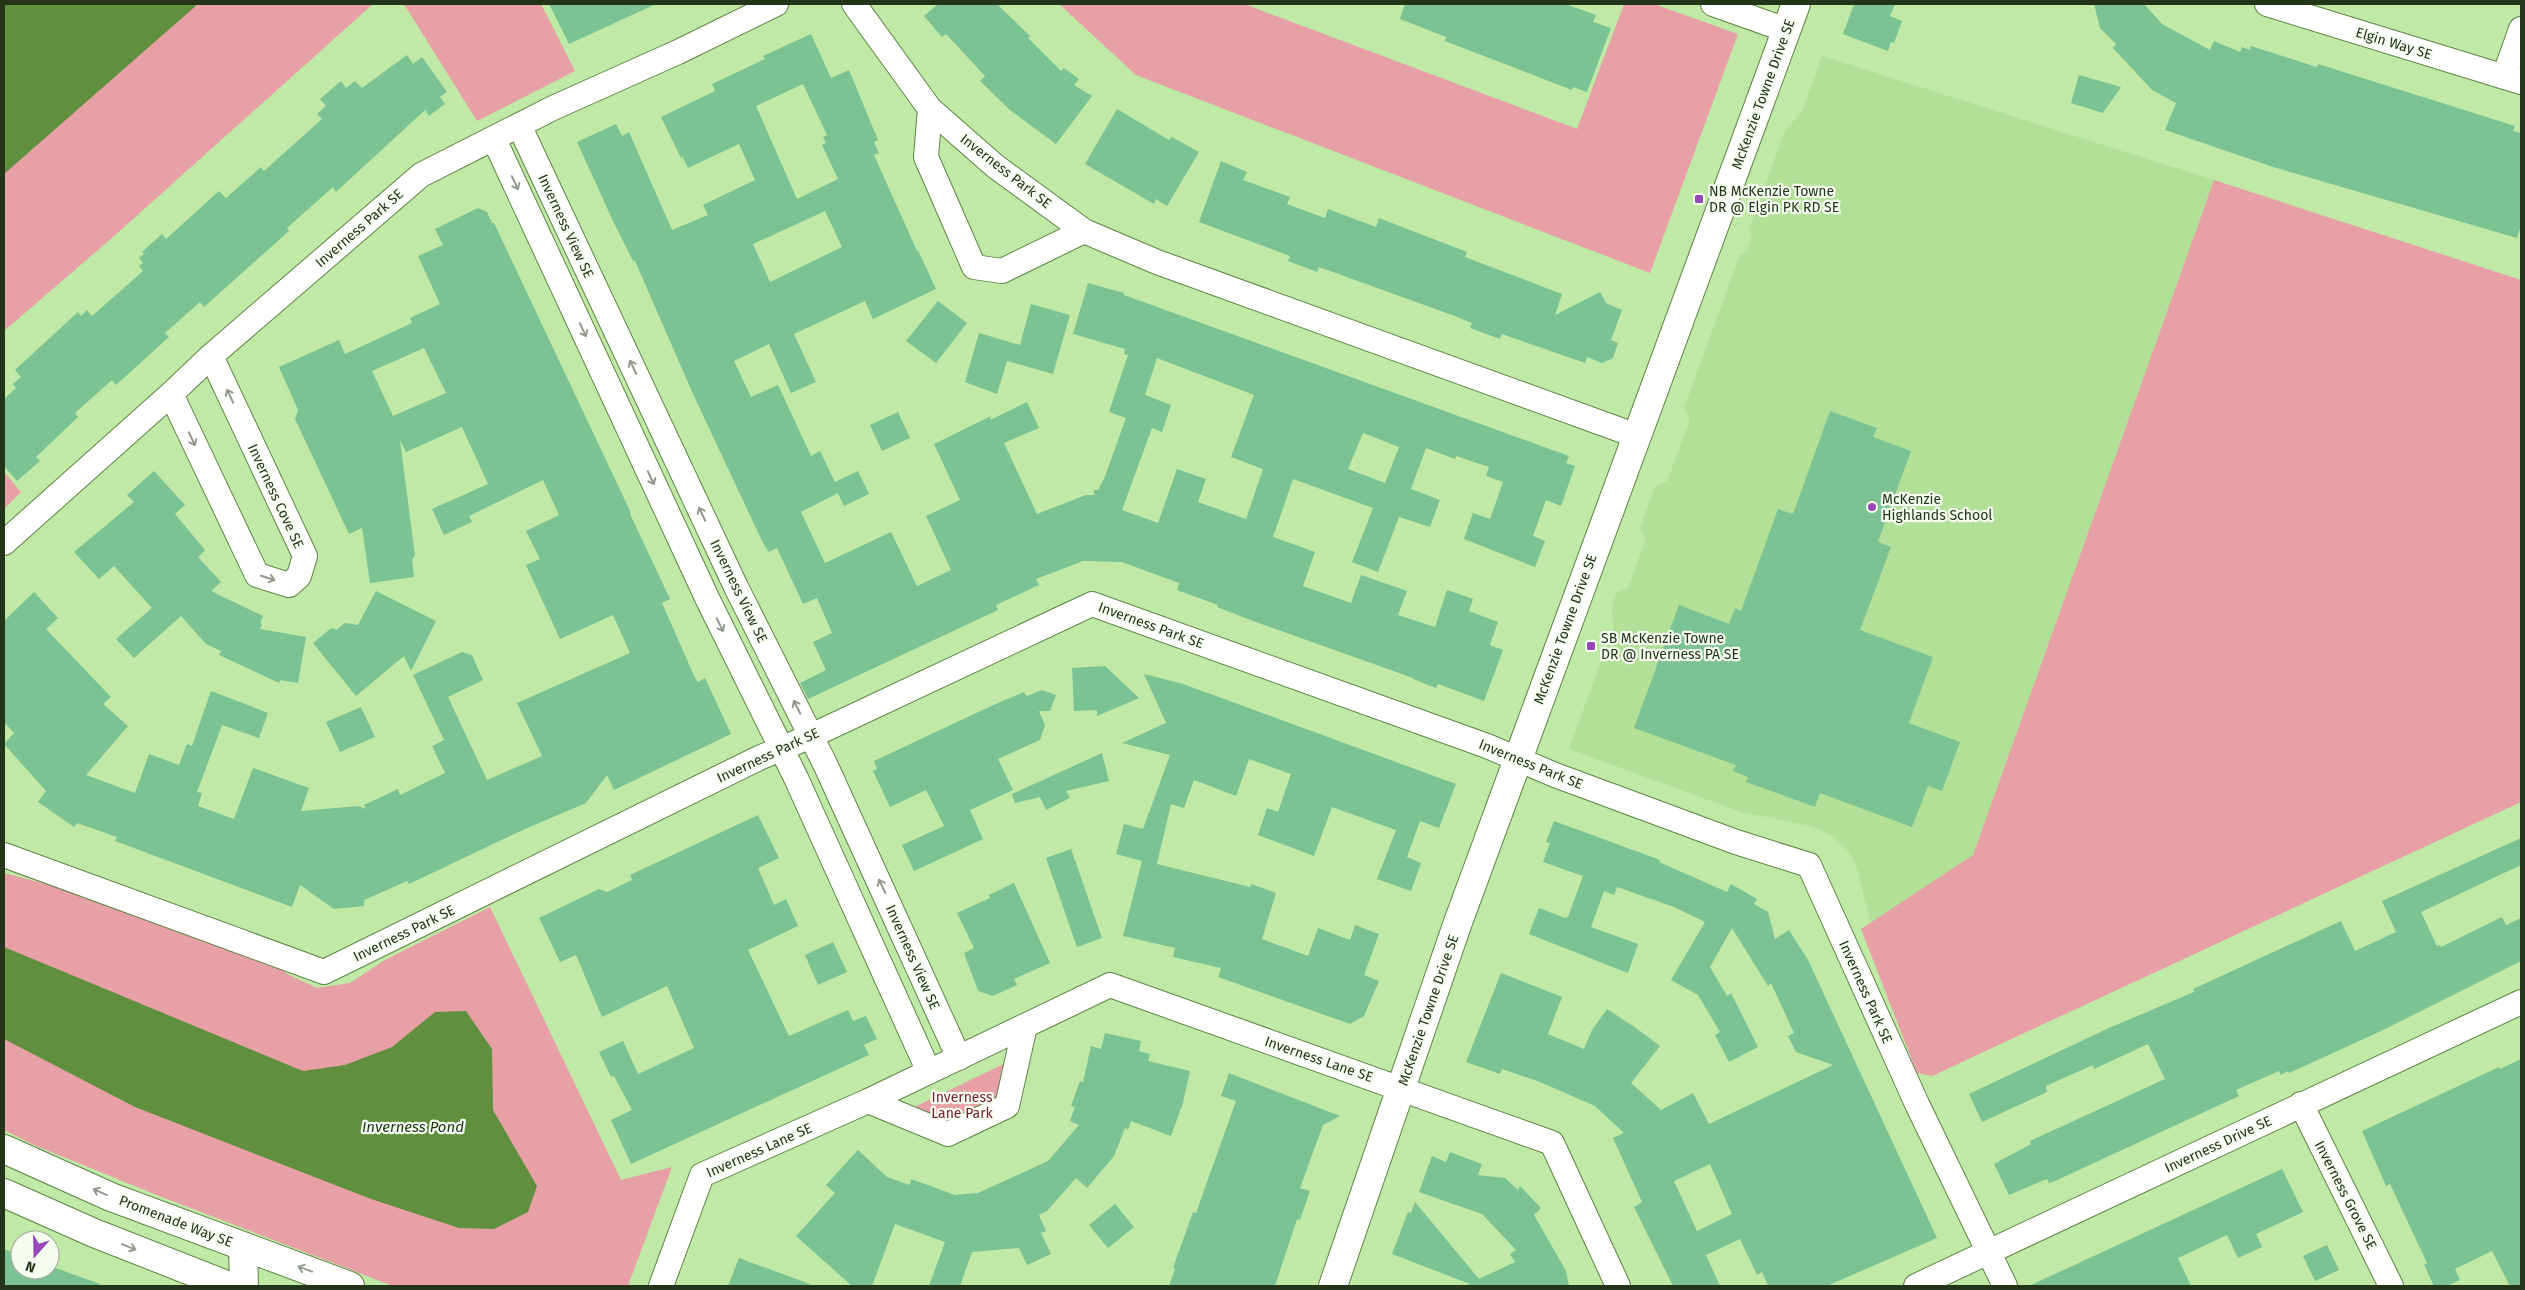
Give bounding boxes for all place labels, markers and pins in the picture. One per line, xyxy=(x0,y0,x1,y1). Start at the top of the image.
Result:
place label: NB McKenzie Towne DR @ Elgin PK RD SE xyxy=(1709,183,1839,216)
marker: NB McKenzie Towne DR @ Elgin PK RD SE xyxy=(1693,193,1705,205)
place label: McKenzie Highlands School xyxy=(1882,491,1992,524)
marker: McKenzie Highlands School xyxy=(1866,501,1878,513)
place label: SB McKenzie Towne DR @ Inverness PA SE xyxy=(1601,630,1739,663)
marker: SB McKenzie Towne DR @ Inverness PA SE xyxy=(1585,640,1597,652)

